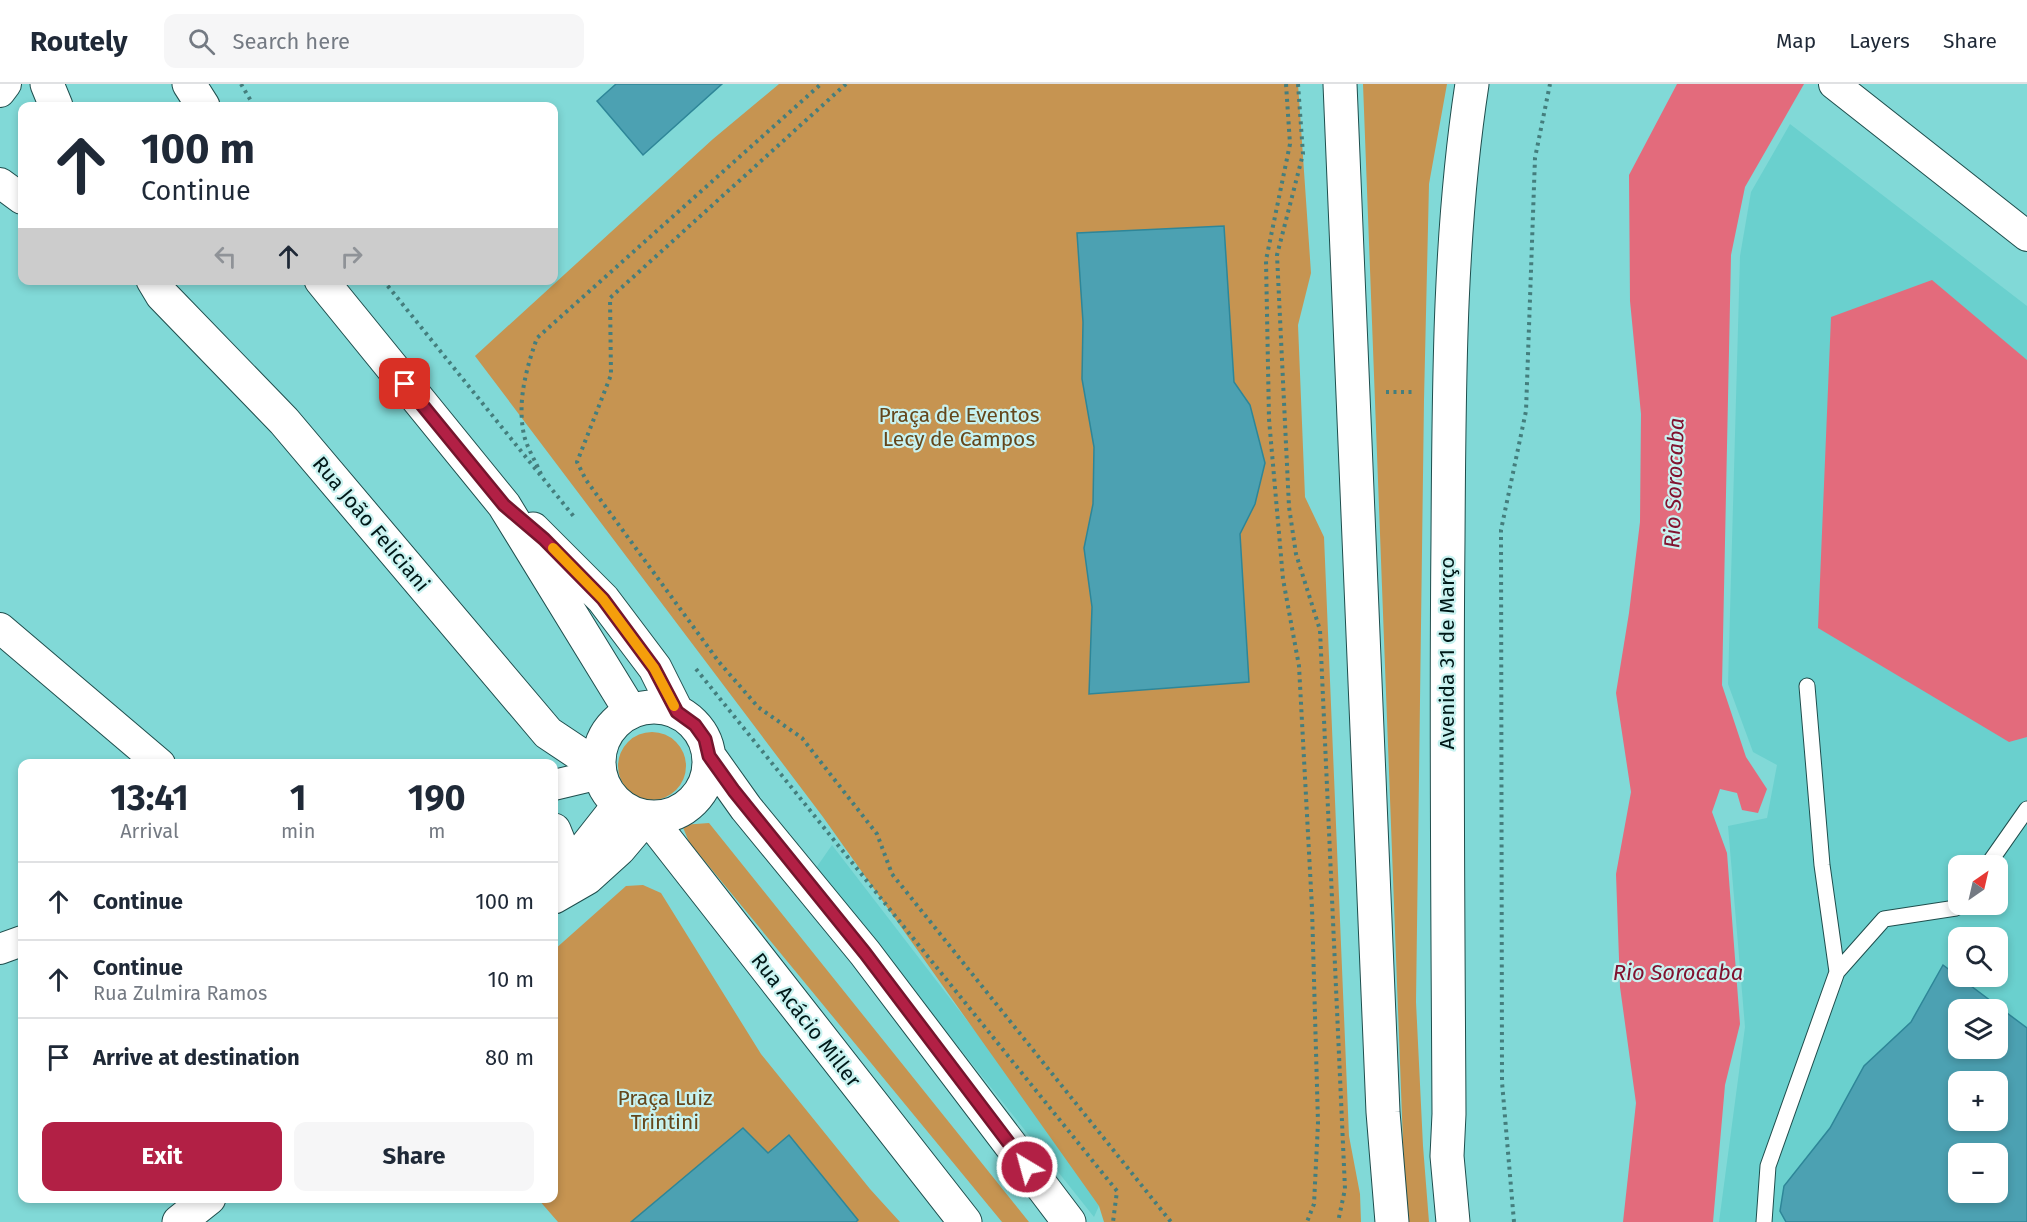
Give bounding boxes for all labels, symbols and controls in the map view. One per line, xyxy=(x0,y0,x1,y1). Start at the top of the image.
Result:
search box xyxy=(164,14,584,68)
text: Routely xyxy=(30,25,128,58)
icon: search xyxy=(185,25,218,58)
text: Search here xyxy=(233,28,350,55)
text: Map xyxy=(1776,28,1816,54)
text: Layers xyxy=(1849,28,1910,54)
text: Share xyxy=(1943,28,1997,54)
text: 100 m xyxy=(141,124,255,174)
icon: ahead xyxy=(42,126,120,204)
text: Continue xyxy=(141,175,251,207)
icon: left xyxy=(209,240,242,273)
icon: ahead xyxy=(272,240,305,273)
icon: right xyxy=(335,240,368,273)
pin xyxy=(379,358,430,409)
icon: arrive xyxy=(388,367,421,400)
park label: Praça de Eventos Lecy de Campos xyxy=(878,402,1040,452)
water label: Rio Sorocaba xyxy=(1658,417,1690,549)
street label: Rua João Feliciani xyxy=(307,451,435,597)
street label: Avenida 31 de Março xyxy=(1434,557,1460,749)
text: 13:41 xyxy=(110,776,189,820)
text: 1 xyxy=(290,776,307,820)
text: 190 xyxy=(408,776,466,820)
text: Arrival xyxy=(120,819,179,843)
text: min xyxy=(281,819,315,843)
text: m xyxy=(428,819,445,843)
north arrow xyxy=(1948,855,2008,915)
map controls xyxy=(1948,855,2008,1203)
icon: ahead xyxy=(42,885,75,918)
text: Continue xyxy=(93,888,183,915)
text: 100 m xyxy=(475,888,534,915)
button: search xyxy=(1948,927,2008,987)
street label: Rua Acácio Miller xyxy=(746,948,866,1092)
text: Continue xyxy=(93,954,183,981)
water label: Rio Sorocaba xyxy=(1613,959,1743,986)
icon: ahead xyxy=(42,963,75,996)
text: 10 m xyxy=(488,966,534,993)
text: Rua Zulmira Ramos xyxy=(93,981,267,1005)
button: layers xyxy=(1948,999,2008,1059)
icon: arrive xyxy=(42,1041,75,1074)
text: Arrive at destination xyxy=(93,1044,300,1071)
text: 80 m xyxy=(485,1044,534,1071)
button: + xyxy=(1948,1071,2008,1131)
park label: Praça Luiz Trintini xyxy=(618,1085,712,1135)
button: Exit xyxy=(42,1122,282,1191)
button: Share xyxy=(294,1122,534,1191)
position arrow xyxy=(995,1135,1059,1199)
button: − xyxy=(1948,1143,2008,1203)

